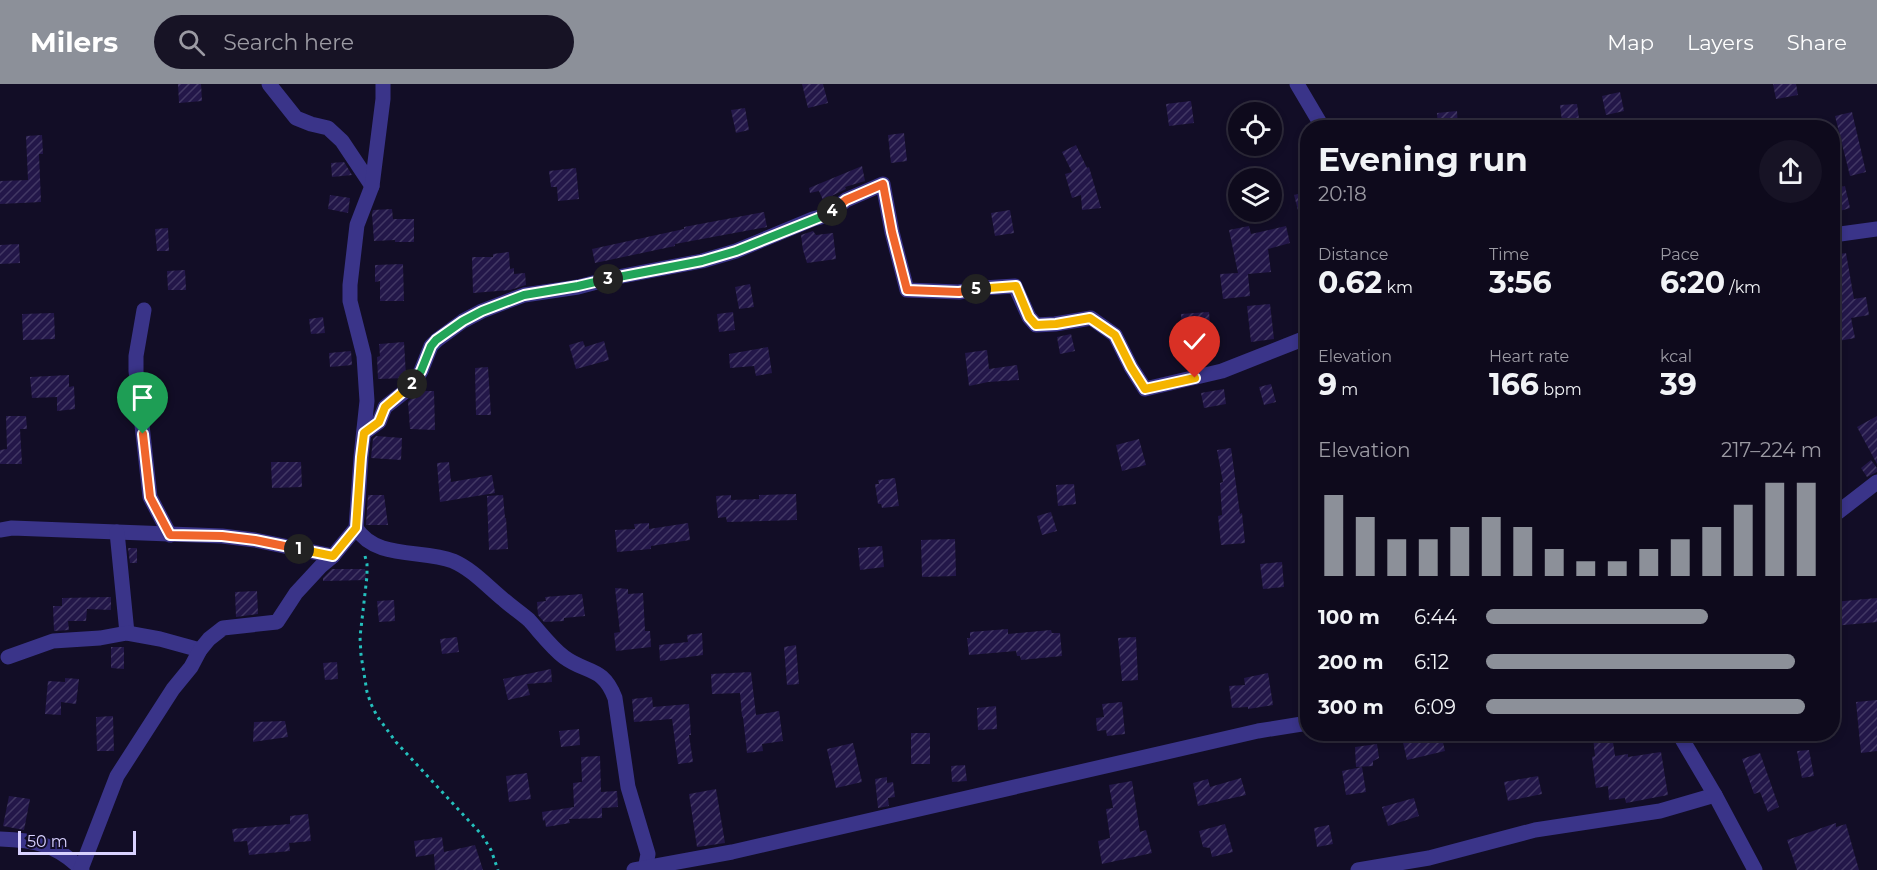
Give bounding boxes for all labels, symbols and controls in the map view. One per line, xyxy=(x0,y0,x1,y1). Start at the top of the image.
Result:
search box xyxy=(154,15,574,69)
text: Milers xyxy=(30,25,118,59)
icon: search xyxy=(175,26,208,59)
text: Search here xyxy=(223,29,354,56)
text: Map xyxy=(1607,30,1654,55)
text: Layers xyxy=(1687,30,1754,55)
text: Share xyxy=(1787,30,1847,55)
map controls xyxy=(1228,102,1282,222)
button: locate xyxy=(1228,102,1282,156)
text: Evening run xyxy=(1318,139,1528,179)
button: share xyxy=(1759,140,1822,203)
button: layers xyxy=(1228,168,1282,222)
text: 20:18 xyxy=(1318,182,1367,206)
pin: 4 xyxy=(817,196,847,226)
text: 4 xyxy=(826,201,838,220)
text: Distance xyxy=(1318,245,1388,264)
text: Time xyxy=(1489,245,1529,264)
text: Pace xyxy=(1660,245,1699,264)
pin: 3 xyxy=(593,264,623,294)
text: 0.62 xyxy=(1318,264,1382,301)
text: 3:56 xyxy=(1489,264,1552,301)
text: 6:20 xyxy=(1660,264,1725,301)
text: 3 xyxy=(603,269,613,288)
pin: 5 xyxy=(961,274,991,304)
text: km xyxy=(1382,278,1413,297)
text: /km xyxy=(1725,278,1761,297)
text: 5 xyxy=(971,279,981,298)
pin xyxy=(1169,316,1220,378)
icon: check xyxy=(1178,325,1211,358)
text: Elevation xyxy=(1318,347,1392,366)
text: Heart rate xyxy=(1489,347,1569,366)
text: kcal xyxy=(1660,347,1692,366)
text: 9 xyxy=(1318,366,1337,403)
text: 166 xyxy=(1489,366,1539,403)
text: 39 xyxy=(1660,366,1697,403)
pin: 2 xyxy=(397,369,427,399)
pin xyxy=(117,372,168,434)
text: 2 xyxy=(407,374,417,393)
text: m xyxy=(1337,380,1358,399)
text: bpm xyxy=(1539,380,1582,399)
icon: arrive xyxy=(126,381,159,414)
text: Elevation xyxy=(1318,438,1410,462)
text: 217–224 m xyxy=(1721,438,1822,462)
pin: 1 xyxy=(284,534,314,564)
text: 1 xyxy=(296,539,302,558)
text: 100 m xyxy=(1318,605,1380,629)
text: 6:44 xyxy=(1414,605,1457,629)
text: 200 m xyxy=(1318,650,1384,674)
text: 6:12 xyxy=(1414,650,1449,674)
text: 300 m xyxy=(1318,695,1384,719)
text: 6:09 xyxy=(1414,695,1456,719)
scale bar xyxy=(18,828,136,856)
text: 50 m xyxy=(27,832,68,851)

